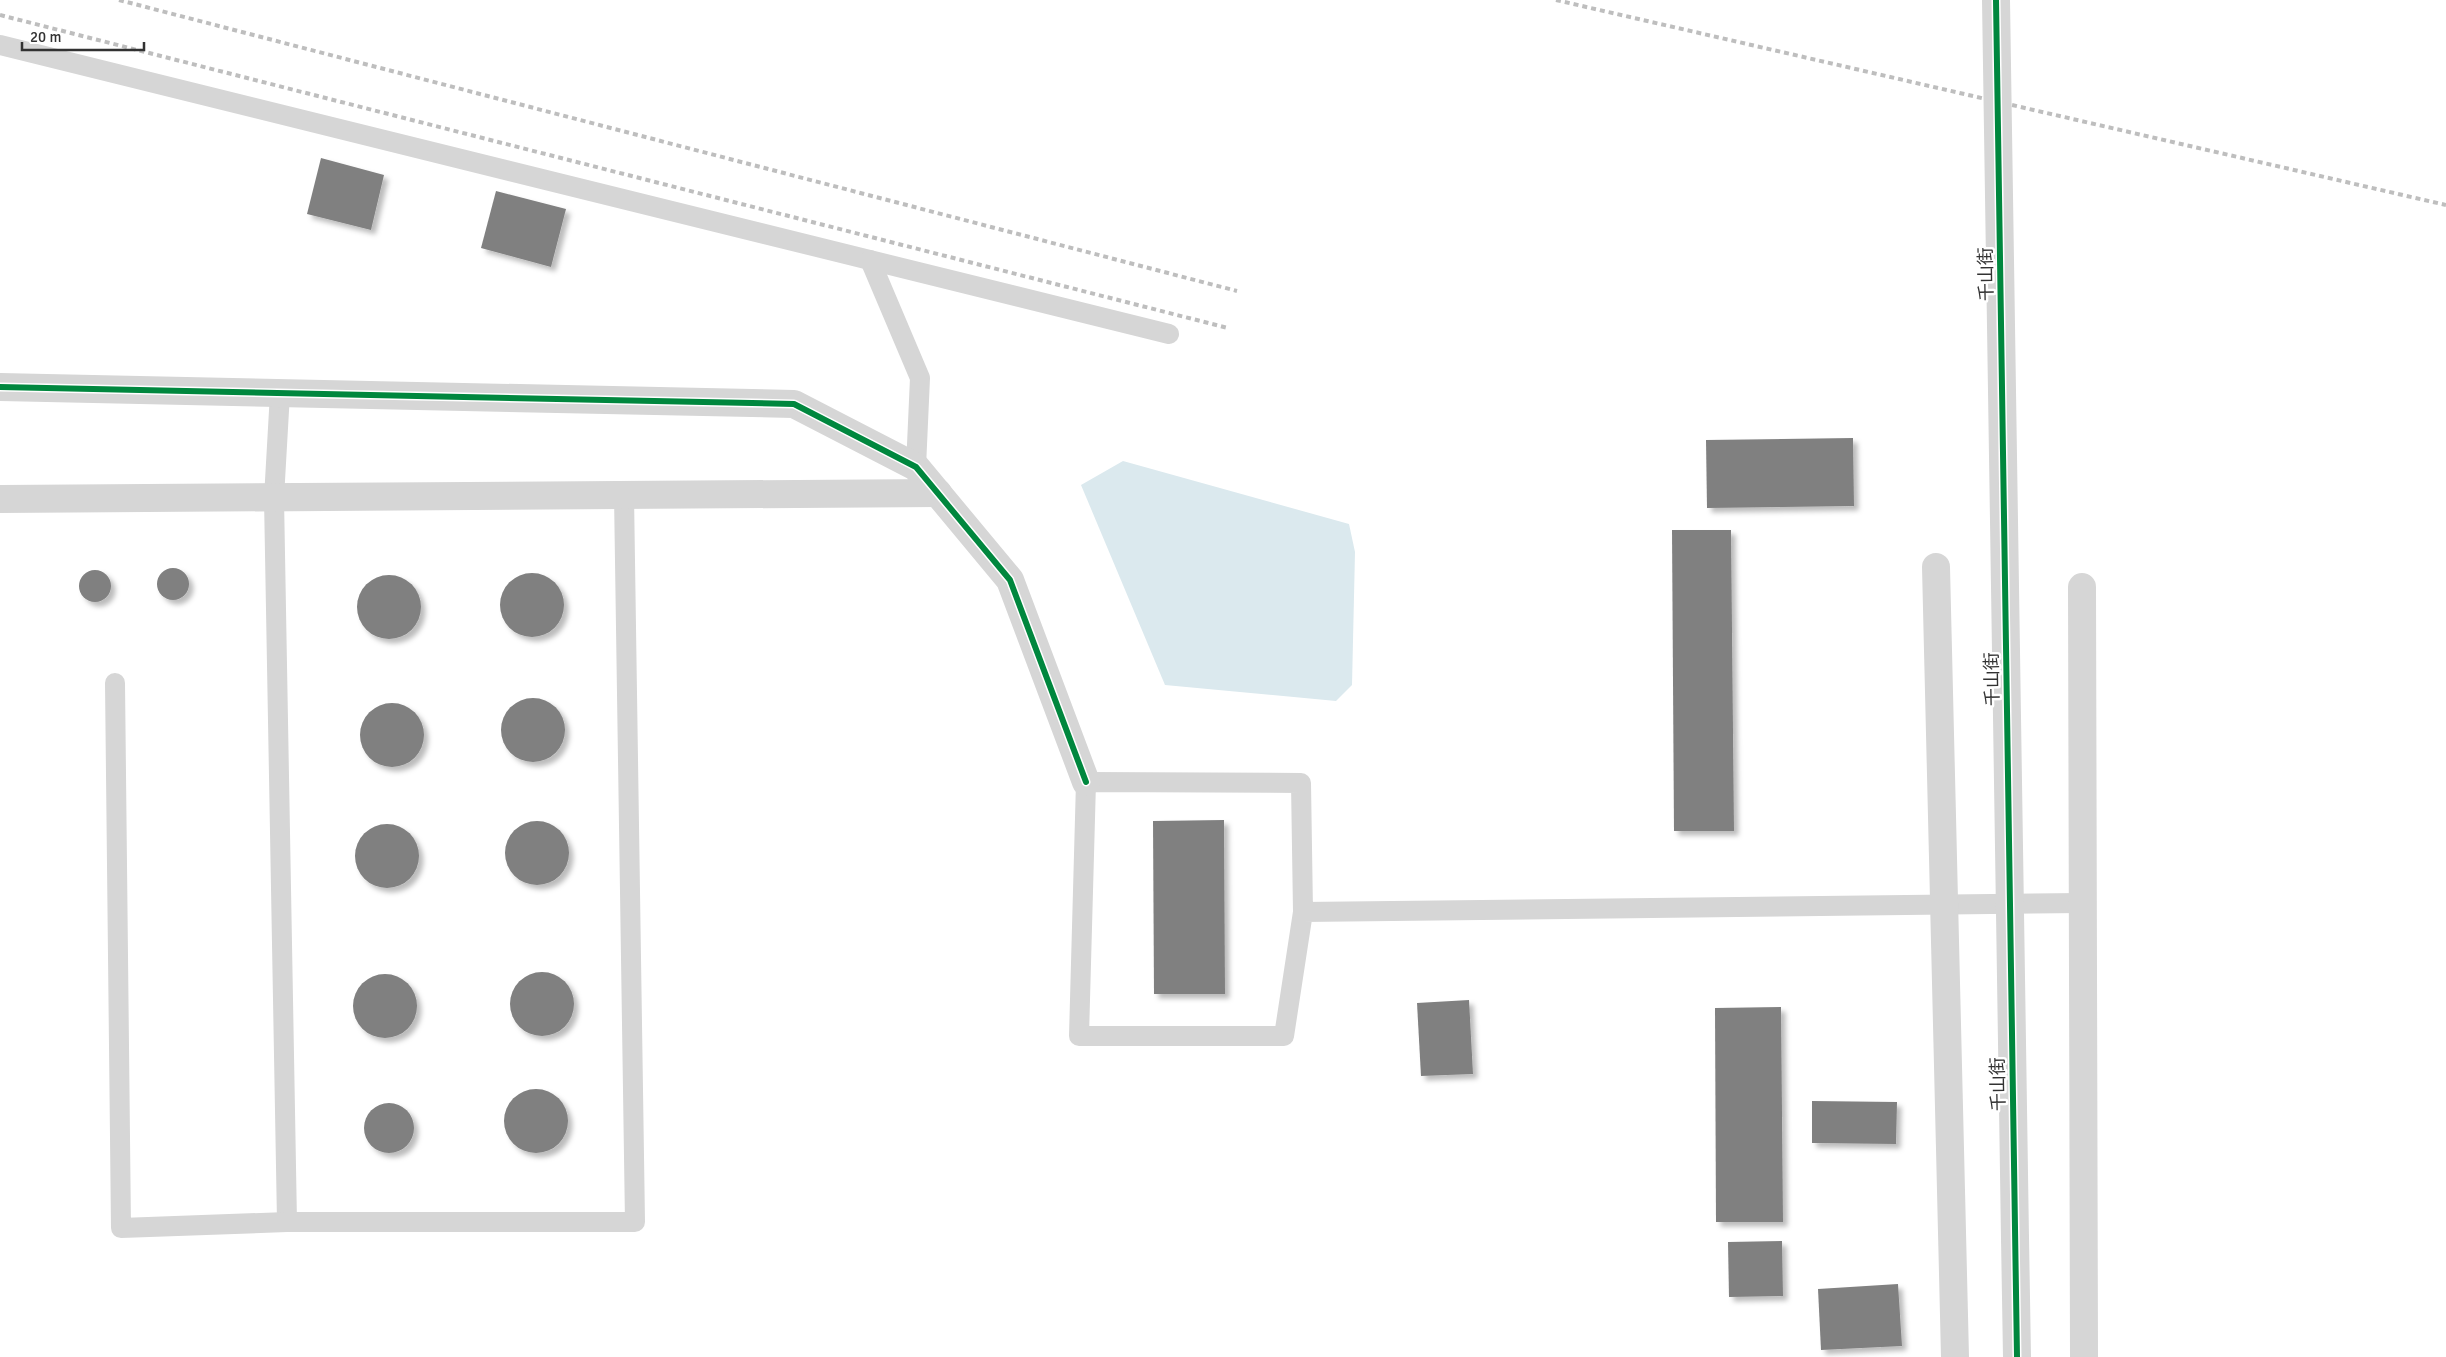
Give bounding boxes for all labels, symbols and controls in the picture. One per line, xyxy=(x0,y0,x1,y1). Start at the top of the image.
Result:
scale bar xyxy=(22,20,145,52)
text: 20 m xyxy=(30,28,61,46)
street label: 千山街 xyxy=(1975,247,1997,301)
street label: 千山街 xyxy=(1981,652,2003,706)
street label: 千山街 xyxy=(1987,1057,2009,1111)

